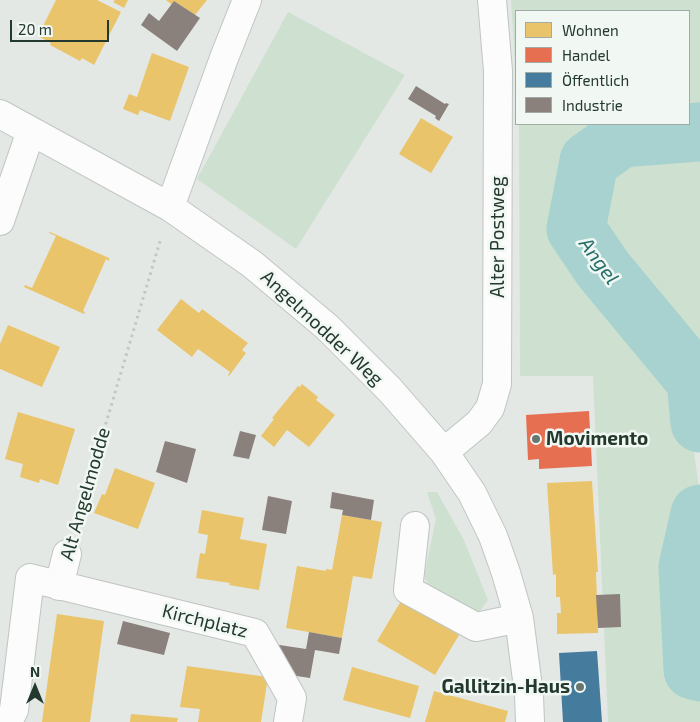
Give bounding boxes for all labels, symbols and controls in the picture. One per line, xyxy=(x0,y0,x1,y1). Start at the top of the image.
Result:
scale bar xyxy=(12,10,111,42)
legend xyxy=(515,10,690,125)
text: 20 m xyxy=(18,20,52,38)
text: Wohnen xyxy=(562,21,619,39)
text: Handel xyxy=(562,46,610,64)
text: Öffentlich xyxy=(562,71,629,89)
text: Industrie xyxy=(562,96,623,114)
street label: Alter Postweg xyxy=(487,176,509,298)
water label: Angel xyxy=(574,233,624,289)
street label: Angelmodder Weg xyxy=(256,265,388,391)
street label: Alt Angelmodde xyxy=(55,425,115,563)
place label: Movimento xyxy=(546,428,648,450)
marker: Movimento xyxy=(530,433,542,445)
street label: Kirchplatz xyxy=(160,599,250,643)
north arrow xyxy=(10,662,60,712)
text: N xyxy=(30,663,40,680)
place label: Gallitzin-Haus xyxy=(442,676,570,698)
marker: Gallitzin-Haus xyxy=(574,681,586,693)

